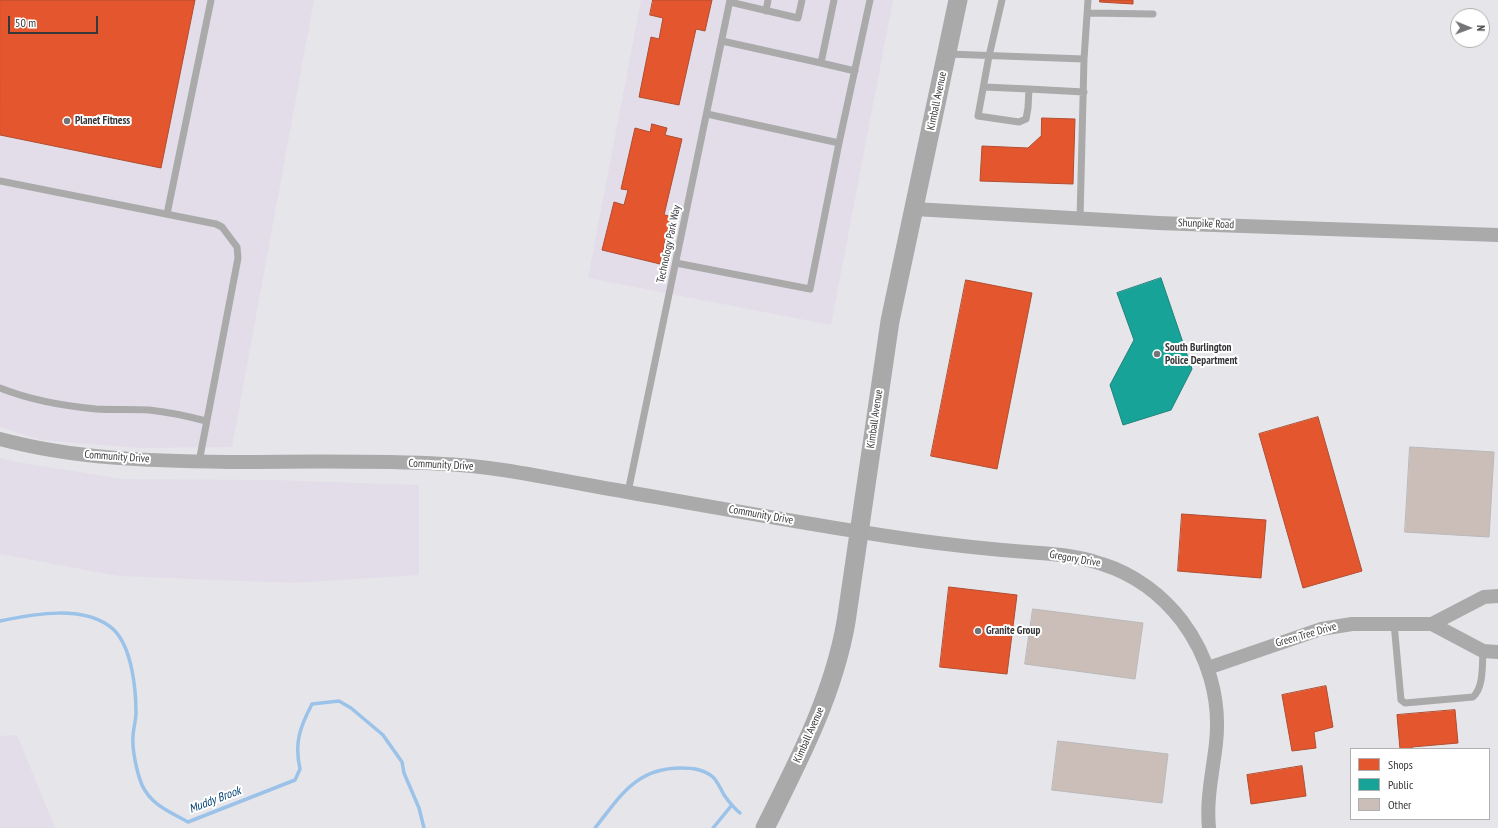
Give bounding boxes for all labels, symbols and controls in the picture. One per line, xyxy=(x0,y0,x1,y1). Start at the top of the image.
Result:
scale bar xyxy=(10,8,100,34)
north arrow xyxy=(1450,8,1490,48)
text: 50 m xyxy=(15,15,36,30)
text: N xyxy=(1474,25,1488,31)
street label: Kimball Avenue xyxy=(924,71,950,131)
place label: Planet Fitness xyxy=(75,114,130,128)
marker: Planet Fitness xyxy=(62,116,72,126)
street label: Technology Park Way xyxy=(654,204,684,284)
street label: Shunpike Road xyxy=(1178,216,1234,232)
place label: South Burlington Police Department xyxy=(1165,341,1238,367)
marker: South Burlington Police Department xyxy=(1152,349,1162,359)
street label: Kimball Avenue xyxy=(864,389,886,449)
street label: Community Drive xyxy=(84,448,150,466)
street label: Community Drive xyxy=(408,457,474,473)
street label: Community Drive xyxy=(728,503,794,527)
street label: Gregory Drive xyxy=(1048,548,1102,570)
street label: Green Tree Drive xyxy=(1274,620,1338,650)
place label: Granite Group xyxy=(986,624,1040,638)
marker: Granite Group xyxy=(973,626,983,636)
street label: Kimball Avenue xyxy=(791,705,827,765)
legend xyxy=(1350,748,1490,820)
text: Shops xyxy=(1388,757,1413,772)
text: Public xyxy=(1388,777,1413,792)
water label: Muddy Brook xyxy=(187,784,243,816)
text: Other xyxy=(1388,797,1411,812)

